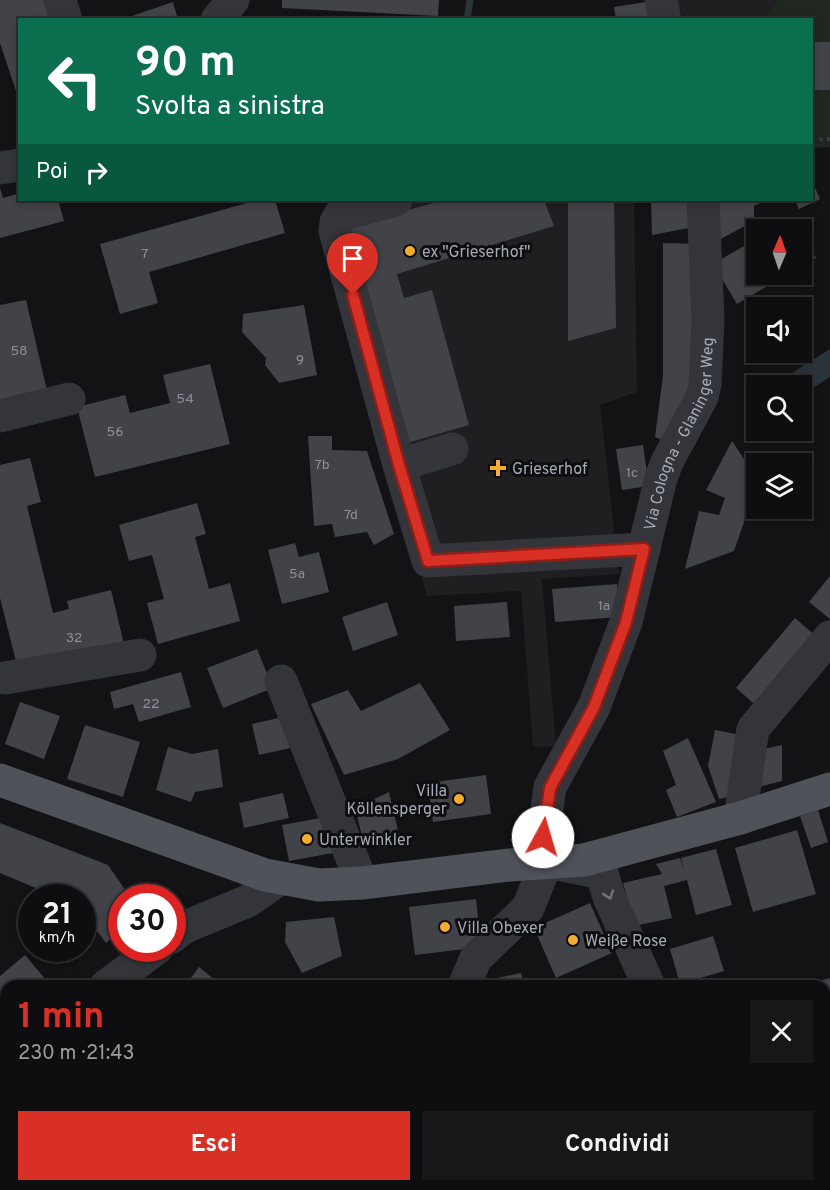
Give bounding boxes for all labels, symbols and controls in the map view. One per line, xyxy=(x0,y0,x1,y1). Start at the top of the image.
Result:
text: 90 m xyxy=(135,38,236,91)
icon: left xyxy=(36,42,114,120)
text: Svolta a sinistra xyxy=(135,90,325,124)
icon: right xyxy=(80,156,113,189)
text: Poi xyxy=(36,159,68,186)
north arrow xyxy=(746,219,812,285)
map controls xyxy=(746,219,812,519)
pin xyxy=(327,233,378,295)
icon: arrive xyxy=(336,242,369,275)
place label: ex "Grieserhof" xyxy=(422,243,531,263)
marker: ex "Grieserhof" xyxy=(403,244,417,258)
house number: 7 xyxy=(141,246,149,263)
button: sound xyxy=(746,297,812,363)
street label: Via Cologna - Glaninger Weg xyxy=(641,337,719,533)
house number: 58 xyxy=(10,343,28,360)
house number: 9 xyxy=(296,352,304,369)
button: search xyxy=(746,375,812,441)
house number: 54 xyxy=(176,391,194,408)
house number: 56 xyxy=(106,424,124,441)
button: layers xyxy=(746,453,812,519)
house number: 7b xyxy=(314,457,330,474)
marker: Grieserhof xyxy=(489,459,507,477)
place label: Grieserhof xyxy=(512,460,588,480)
house number: 1c xyxy=(626,465,638,482)
house number: 7d xyxy=(344,507,358,524)
house number: 5a xyxy=(289,566,305,583)
house number: 1a xyxy=(598,598,610,615)
house number: 32 xyxy=(66,630,82,647)
house number: 22 xyxy=(142,696,160,713)
place label: Villa Köllensperger xyxy=(346,782,447,820)
marker: Villa Köllensperger xyxy=(452,792,466,806)
position arrow xyxy=(511,805,575,869)
place label: Unterwinkler xyxy=(319,831,412,851)
marker: Unterwinkler xyxy=(300,832,314,846)
speed limit sign: 30 xyxy=(108,884,186,962)
one-way arrow xyxy=(602,889,614,900)
text: 21 xyxy=(42,897,72,934)
place label: Villa Obexer xyxy=(457,919,544,939)
marker: Villa Obexer xyxy=(438,920,452,934)
text: km/h xyxy=(39,929,75,948)
place label: Weiße Rose xyxy=(585,932,667,952)
marker: Weiße Rose xyxy=(566,933,580,947)
text: 1 min xyxy=(18,995,104,1041)
button: close xyxy=(750,1000,813,1063)
text: 230 m · 21:43 xyxy=(18,1041,135,1067)
button: Esci xyxy=(18,1111,410,1180)
button: Condividi xyxy=(422,1111,813,1180)

